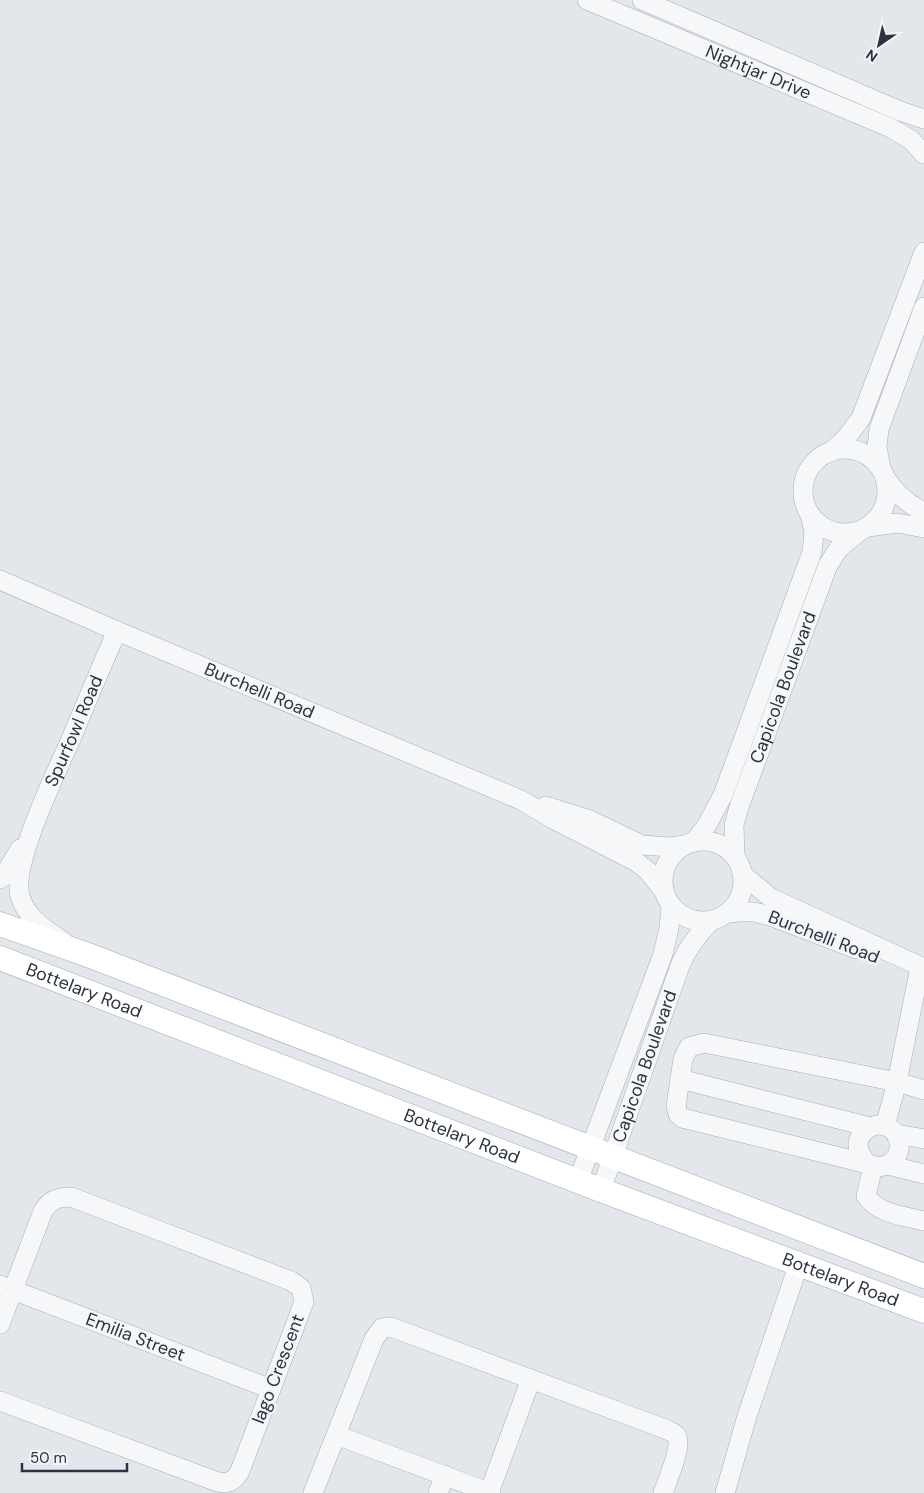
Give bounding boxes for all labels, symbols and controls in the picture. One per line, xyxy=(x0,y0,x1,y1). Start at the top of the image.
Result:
north arrow xyxy=(854,20,904,70)
street label: Nightjar Drive xyxy=(702,39,815,105)
text: N xyxy=(862,45,881,66)
street label: Capicola Boulevard xyxy=(744,608,822,767)
street label: Burchelli Road xyxy=(201,657,318,724)
street label: Spurfowl Road xyxy=(39,672,108,790)
street label: Burchelli Road xyxy=(765,905,883,969)
street label: Bottelary Road xyxy=(22,957,145,1024)
street label: Capicola Boulevard xyxy=(607,987,682,1146)
street label: Bottelary Road xyxy=(400,1103,523,1170)
street label: Bottelary Road xyxy=(779,1247,902,1312)
street label: Emilia Street xyxy=(82,1307,188,1367)
street label: Iago Crescent xyxy=(246,1311,310,1427)
scale bar xyxy=(22,1440,128,1472)
text: 50 m xyxy=(30,1448,67,1468)

